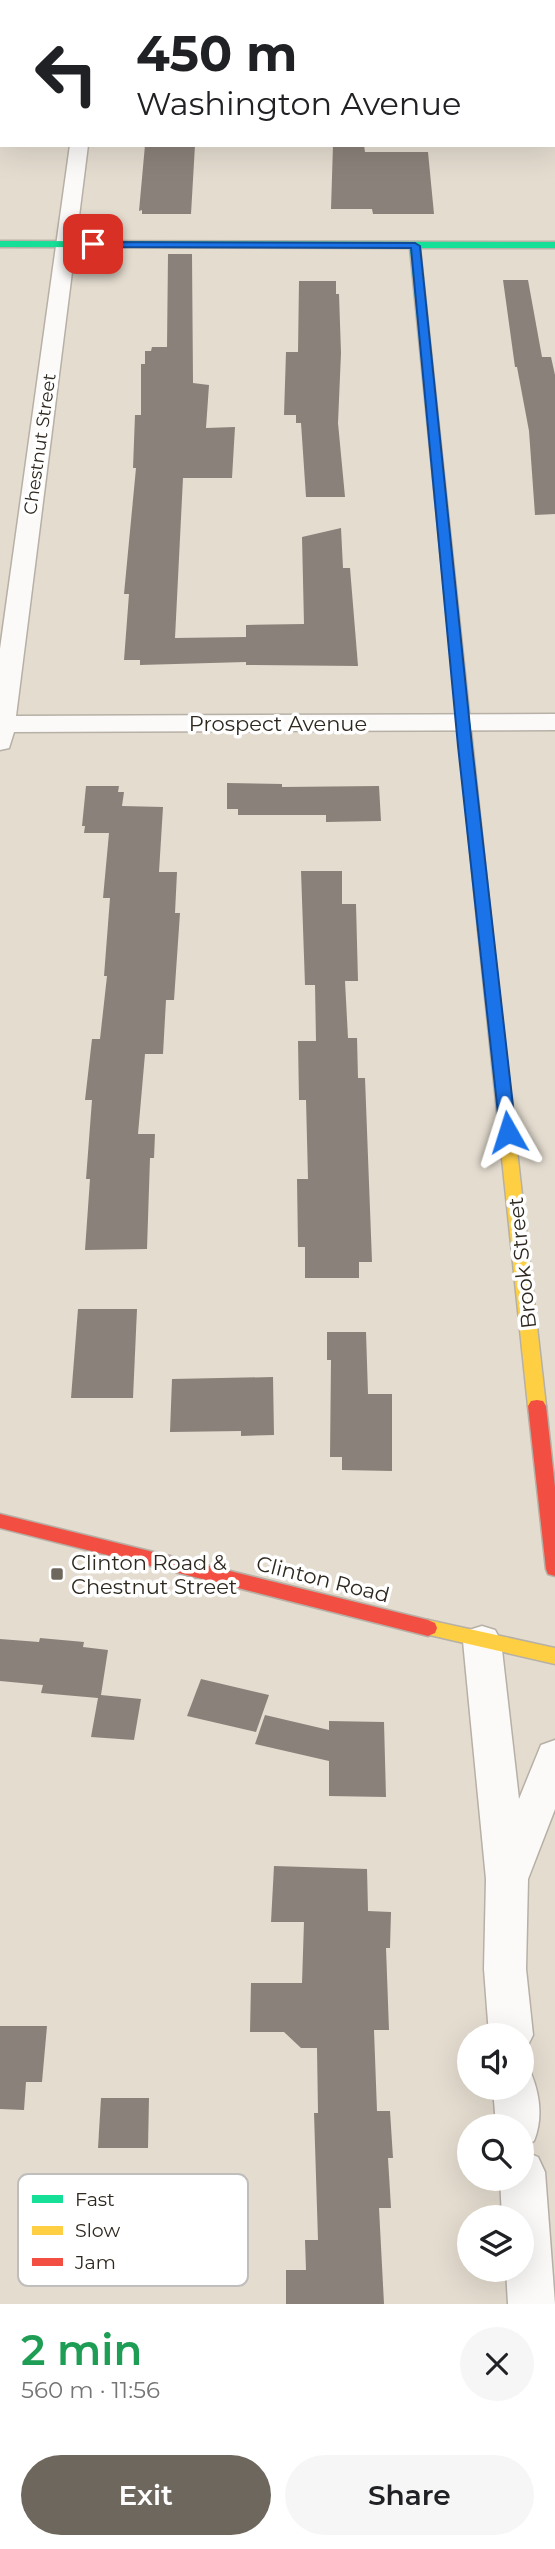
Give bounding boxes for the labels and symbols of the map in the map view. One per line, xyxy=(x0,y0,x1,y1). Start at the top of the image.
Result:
pin xyxy=(63,214,123,274)
street label: Chestnut Street xyxy=(19,372,61,516)
street label: Prospect Avenue xyxy=(189,711,367,736)
position arrow xyxy=(471,1095,545,1169)
street label: Brook Street xyxy=(503,1196,541,1330)
place label: Clinton Road & Chestnut Street xyxy=(71,1550,237,1599)
street label: Clinton Road xyxy=(254,1550,392,1608)
marker: Clinton Road & Chestnut Street xyxy=(49,1566,65,1582)
legend xyxy=(18,2174,248,2286)
text: Fast xyxy=(75,2188,115,2211)
text: Slow xyxy=(75,2219,120,2242)
text: Jam xyxy=(74,2251,116,2274)

